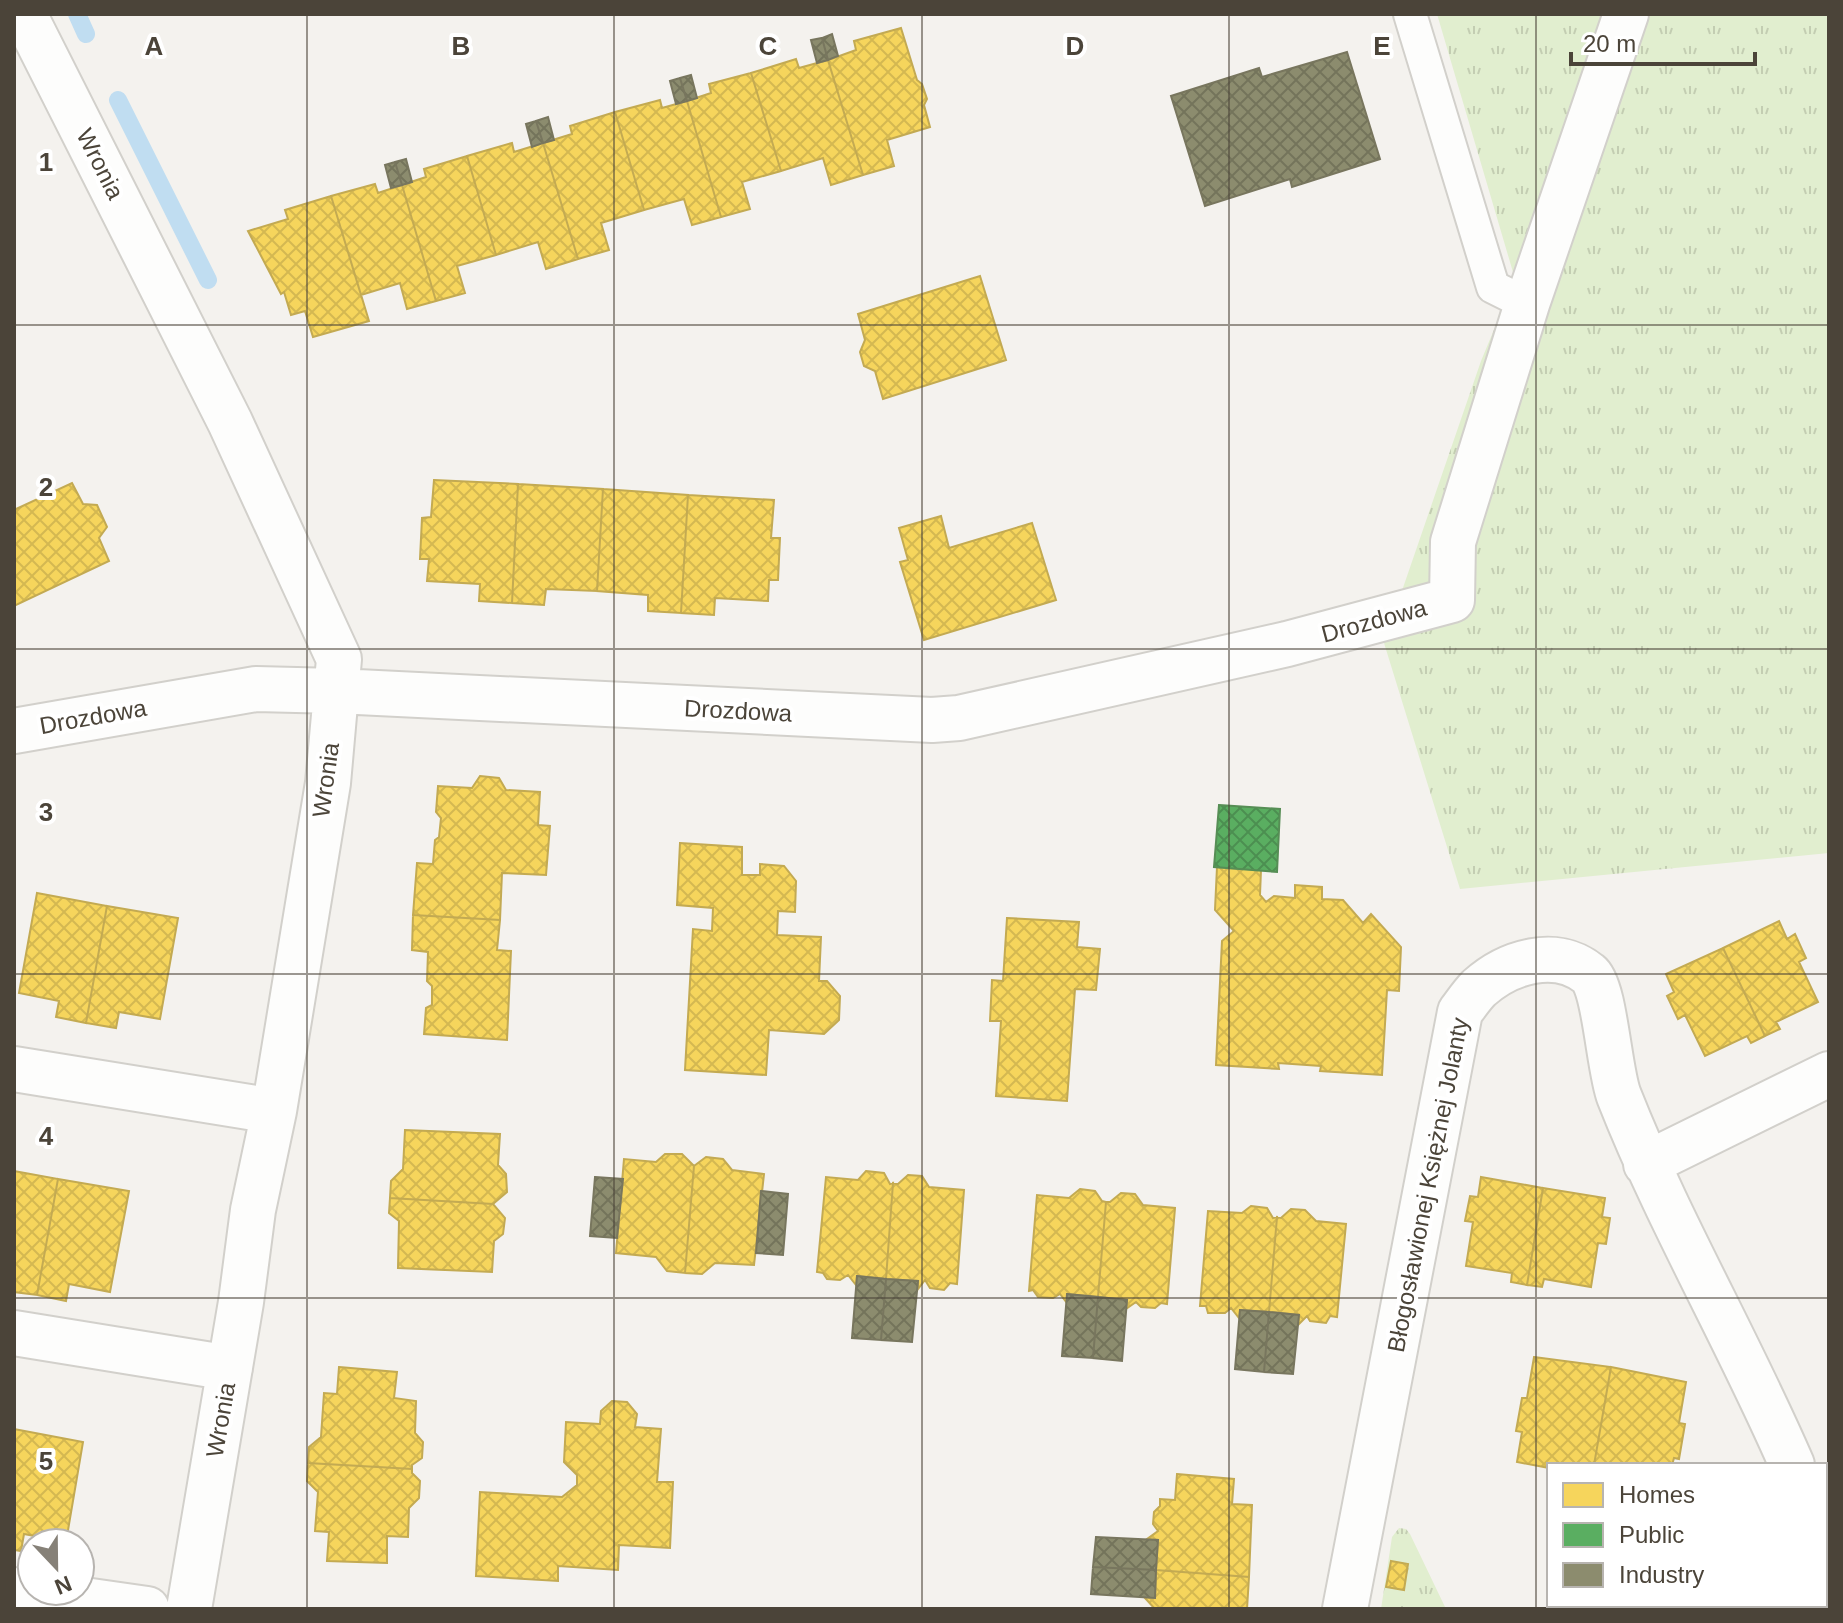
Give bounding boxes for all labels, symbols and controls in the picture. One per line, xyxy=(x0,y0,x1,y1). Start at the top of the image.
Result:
scale bar xyxy=(1571,16,1755,66)
text: 20 m xyxy=(1583,30,1636,57)
text: A xyxy=(145,31,164,61)
text: B xyxy=(452,31,470,61)
text: C xyxy=(759,31,778,61)
text: D xyxy=(1066,31,1084,61)
text: E xyxy=(1373,31,1391,61)
street label: Wronia xyxy=(71,124,130,204)
text: 1 xyxy=(39,147,53,177)
text: 2 xyxy=(39,472,53,502)
street label: Drozdowa xyxy=(1318,593,1430,648)
street label: Drozdowa xyxy=(37,694,149,739)
street label: Drozdowa xyxy=(683,694,793,727)
street label: Wronia xyxy=(307,740,344,819)
text: 3 xyxy=(39,797,53,827)
street label: Błogosławionej Księżnej Jolanty xyxy=(1382,1015,1473,1354)
text: 4 xyxy=(39,1121,54,1151)
street label: Wronia xyxy=(201,1380,240,1459)
text: 5 xyxy=(39,1446,53,1476)
legend xyxy=(1547,1463,1827,1607)
text: Homes xyxy=(1619,1481,1695,1508)
text: Public xyxy=(1619,1521,1684,1548)
north arrow xyxy=(16,1527,96,1607)
text: Industry xyxy=(1619,1561,1704,1588)
text: N xyxy=(51,1571,75,1600)

